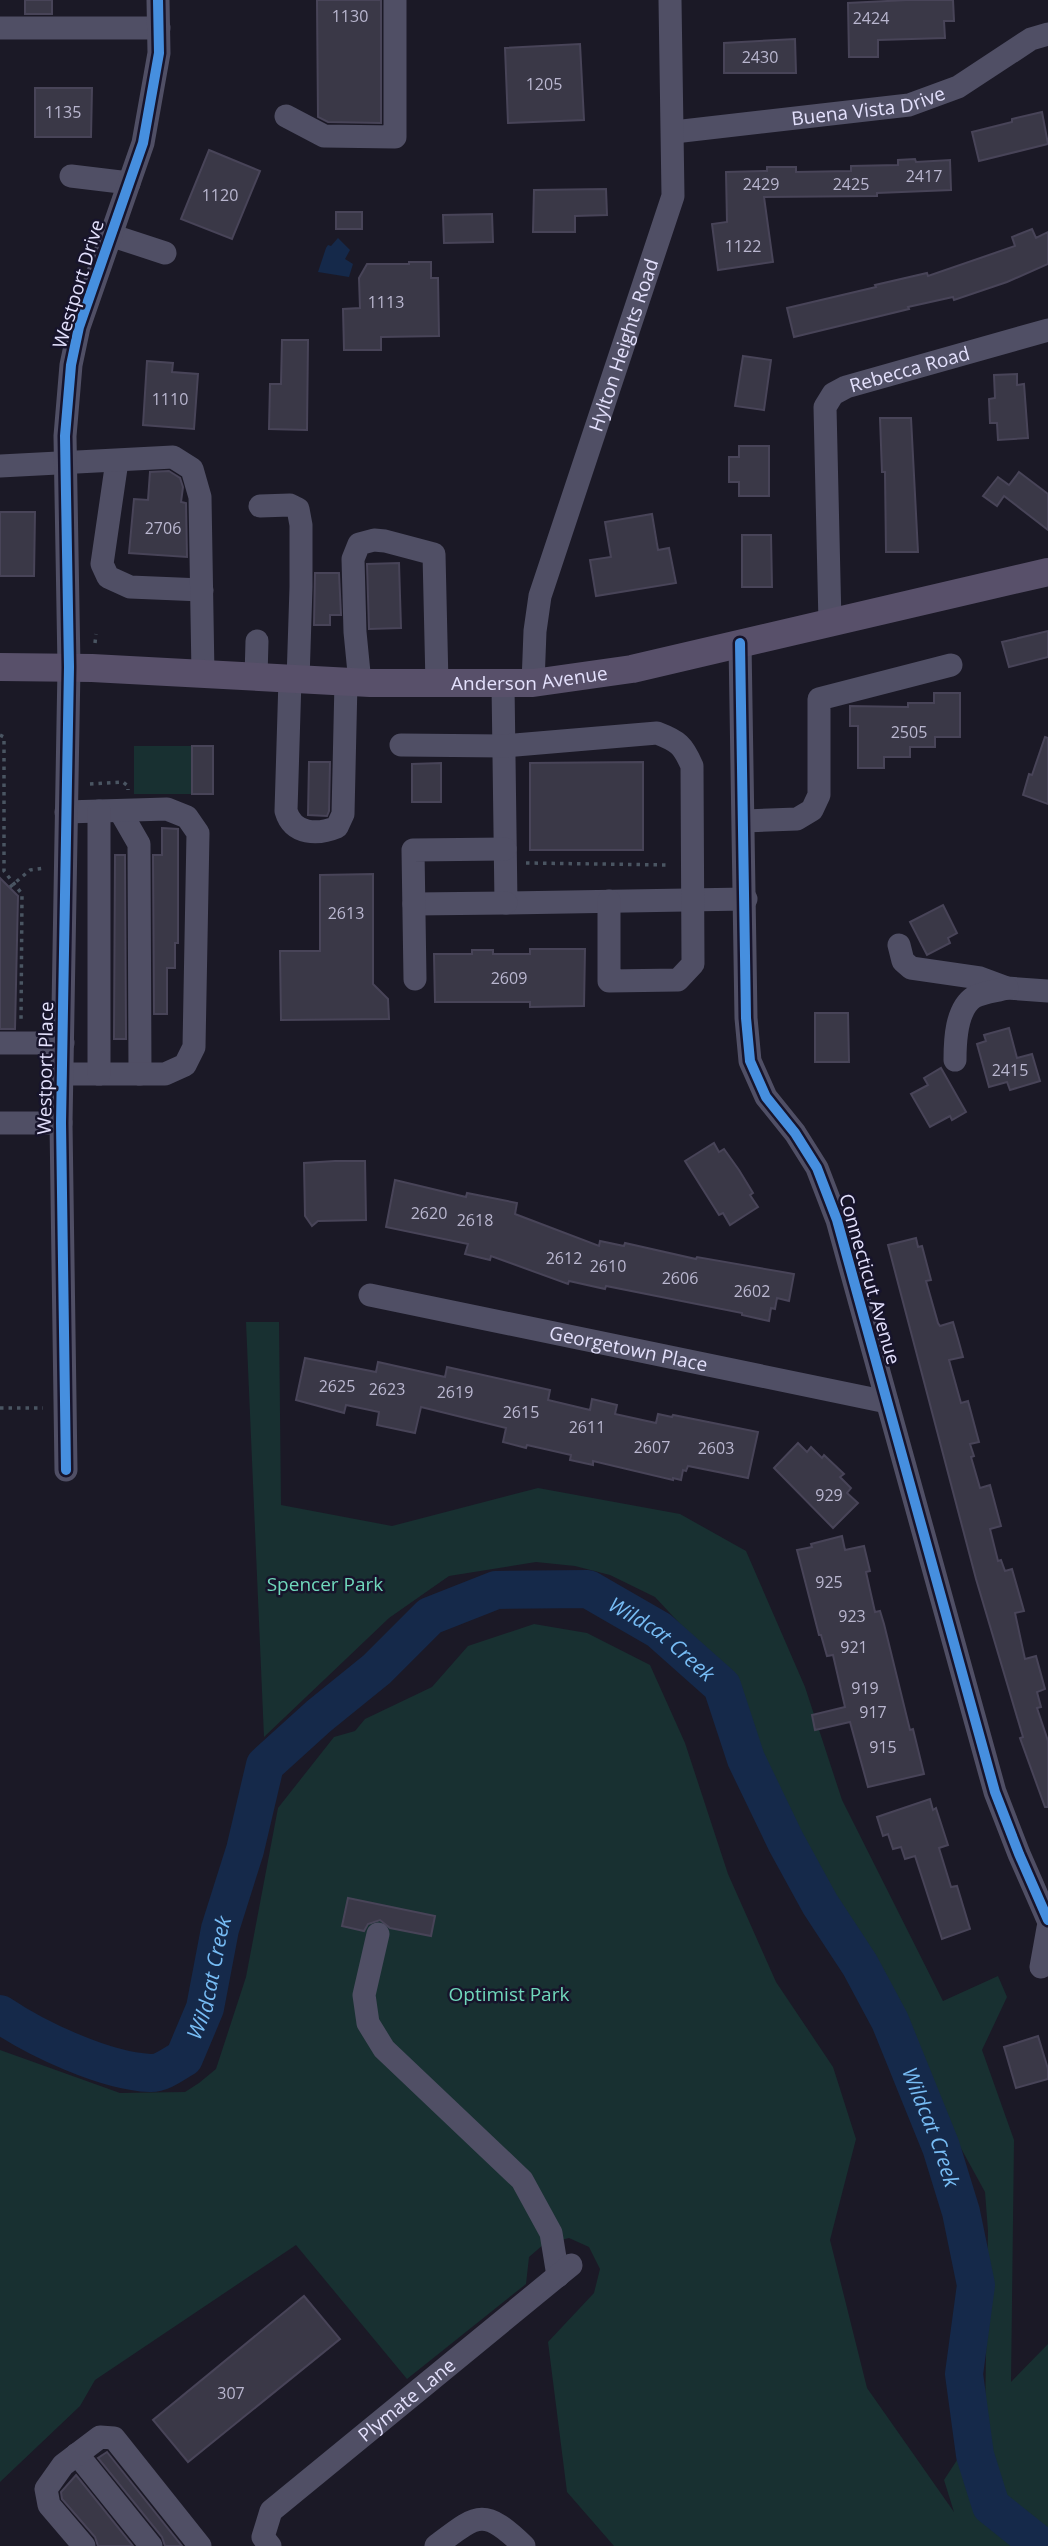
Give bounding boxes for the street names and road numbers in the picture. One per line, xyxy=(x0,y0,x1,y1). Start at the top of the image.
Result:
street label: Buena Vista Drive xyxy=(790,80,949,131)
street label: Westport Drive xyxy=(46,217,110,351)
street label: Hylton Heights Road xyxy=(583,255,664,435)
street label: Rebecca Road xyxy=(846,340,973,398)
street label: Anderson Avenue xyxy=(451,660,609,696)
street label: Westport Place xyxy=(31,1001,59,1135)
street label: Connecticut Avenue xyxy=(833,1191,907,1367)
street label: Georgetown Place xyxy=(547,1319,710,1378)
street label: Plymate Lane xyxy=(352,2352,461,2448)

